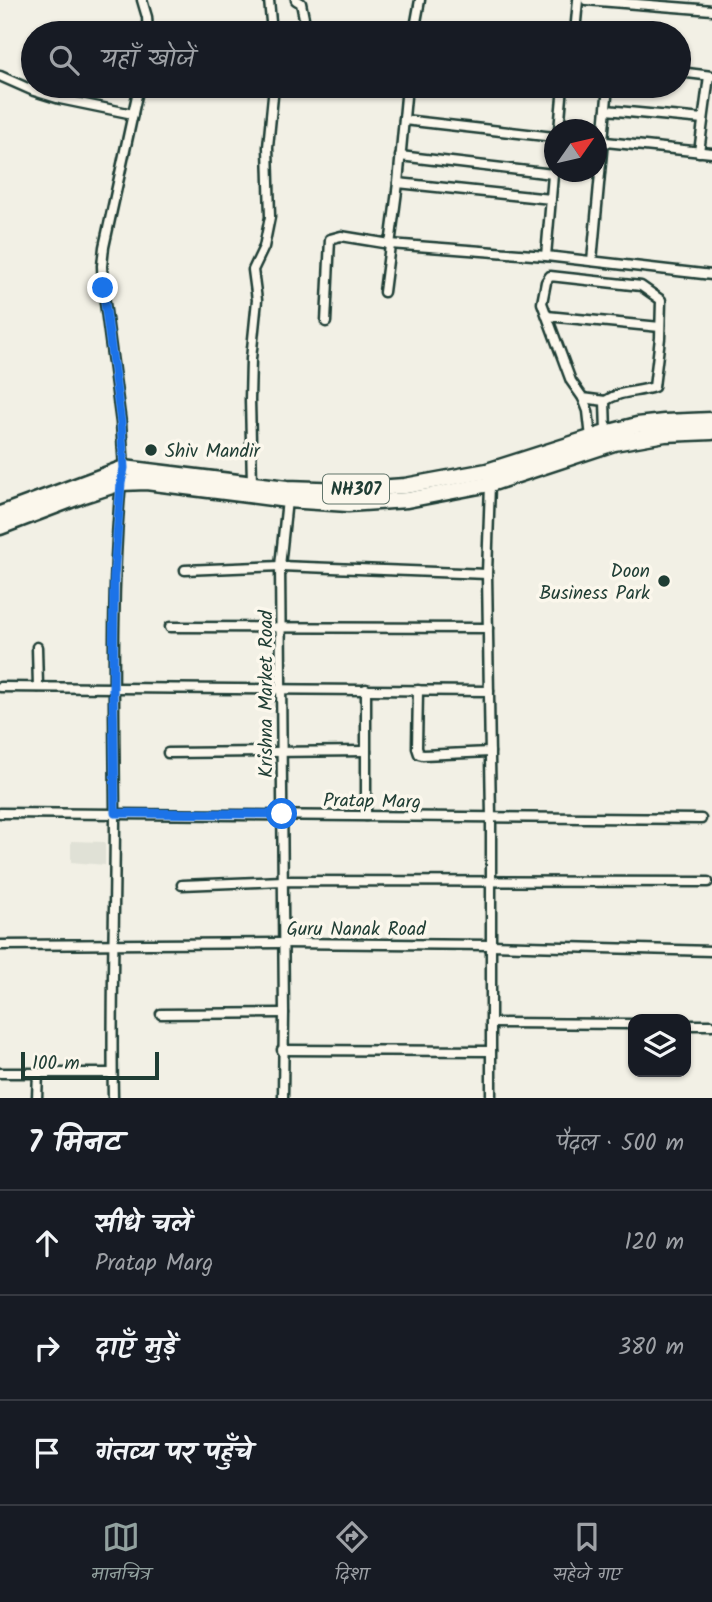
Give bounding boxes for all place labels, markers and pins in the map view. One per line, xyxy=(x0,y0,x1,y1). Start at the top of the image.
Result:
place label: Shiv Mandir xyxy=(165,437,261,467)
marker: Shiv Mandir xyxy=(143,442,159,458)
place label: Doon Business Park xyxy=(539,557,650,609)
marker: Doon Business Park xyxy=(656,573,672,589)

